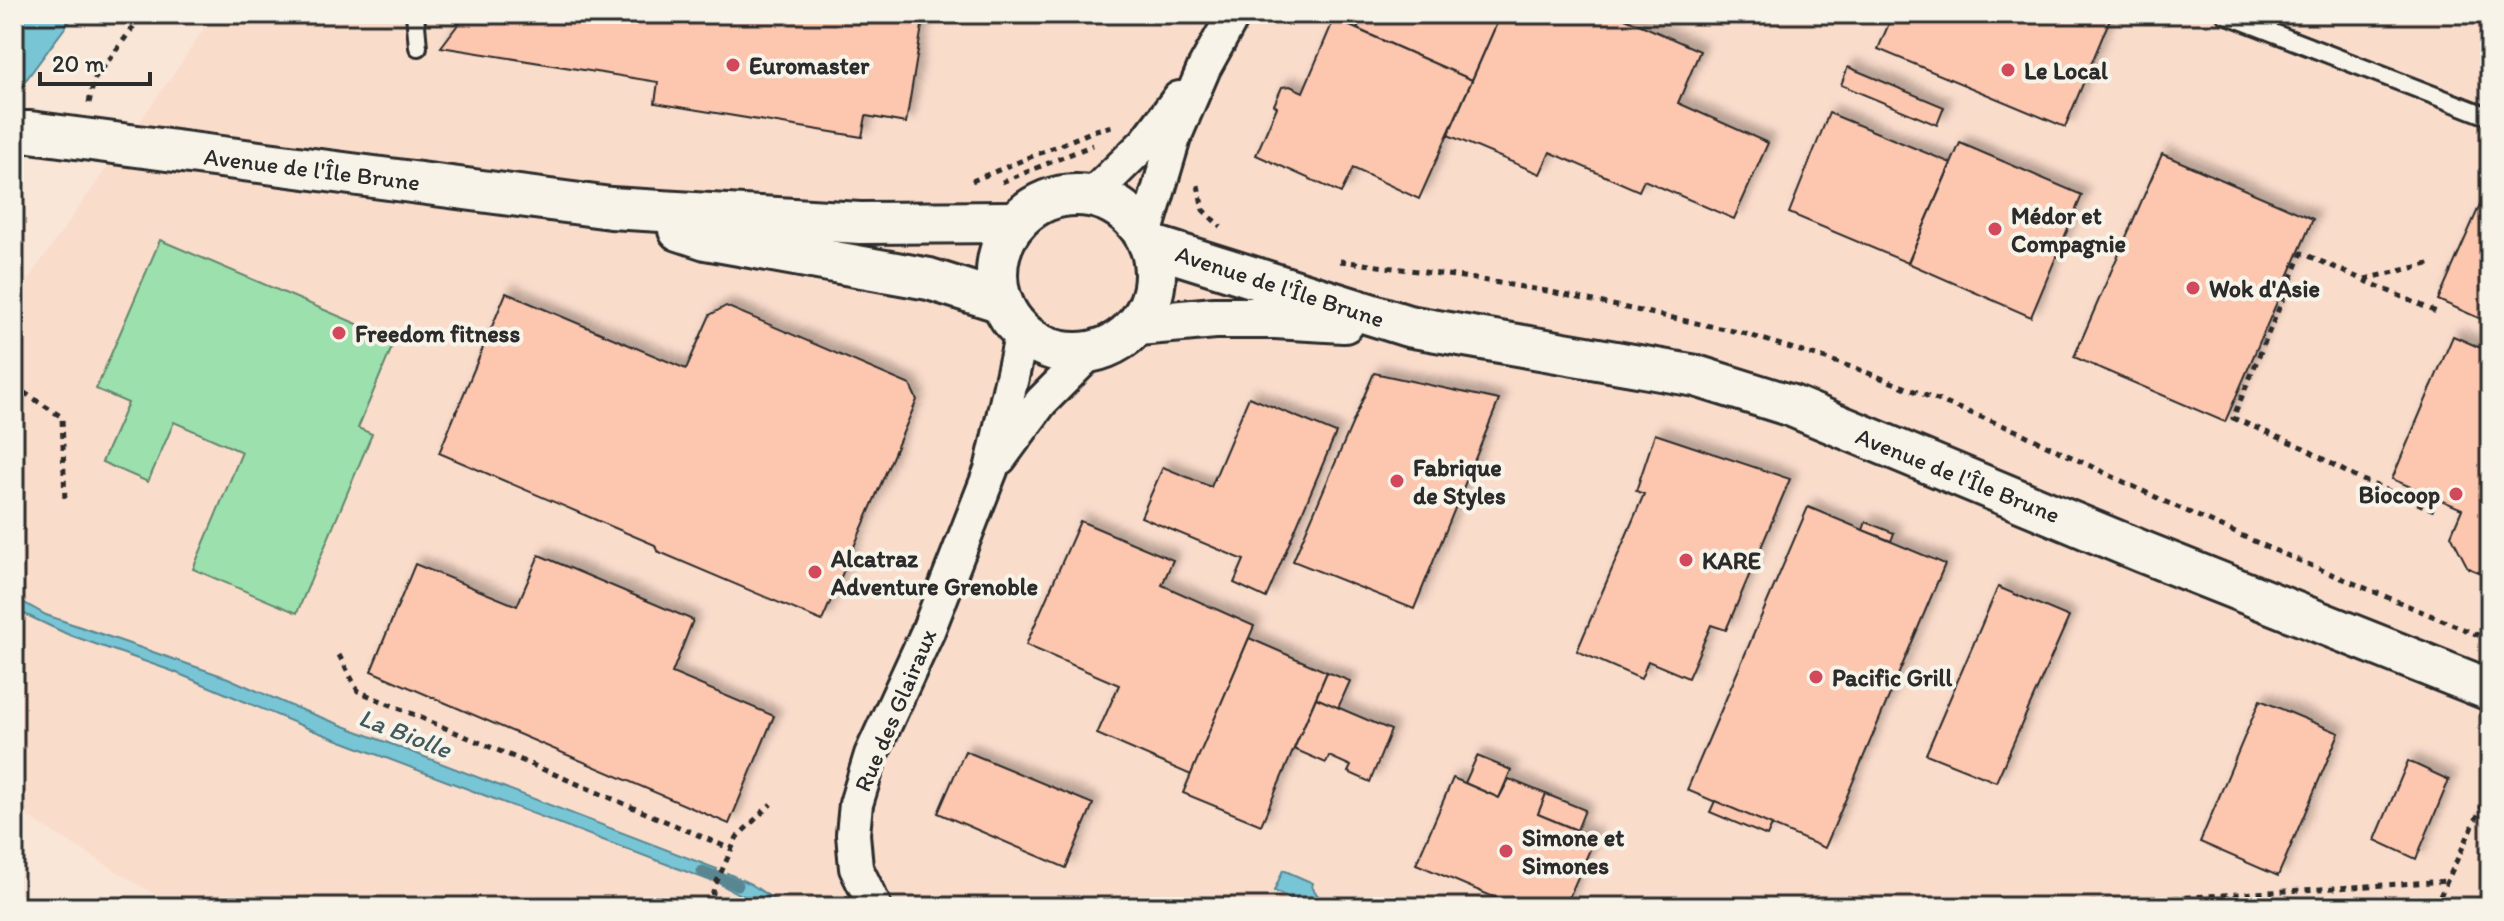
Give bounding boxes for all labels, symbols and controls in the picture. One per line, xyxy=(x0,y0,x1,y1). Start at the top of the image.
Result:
scale bar xyxy=(40,36,150,86)
text: 20 m xyxy=(52,49,105,78)
place label: Euromaster xyxy=(749,51,870,80)
marker: Euromaster xyxy=(724,56,742,74)
place label: Le Local xyxy=(2024,56,2108,85)
marker: Le Local xyxy=(1999,61,2017,79)
street label: Avenue de l'Île Brune xyxy=(202,141,422,197)
place label: Médor et Compagnie xyxy=(2011,201,2126,259)
marker: Médor et Compagnie xyxy=(1986,220,2004,238)
street label: Avenue de l'Île Brune xyxy=(1172,239,1388,333)
place label: Wok d'Asie xyxy=(2209,274,2320,303)
marker: Wok d'Asie xyxy=(2184,279,2202,297)
place label: Freedom fitness xyxy=(355,319,520,348)
marker: Freedom fitness xyxy=(330,324,348,342)
street label: Avenue de l'Île Brune xyxy=(1852,421,2064,529)
place label: Fabrique de Styles xyxy=(1413,453,1506,511)
marker: Fabrique de Styles xyxy=(1388,472,1406,490)
place label: Biocoop xyxy=(2359,480,2440,510)
marker: Biocoop xyxy=(2447,485,2465,503)
place label: Alcatraz Adventure Grenoble xyxy=(830,544,1038,601)
place label: KARE xyxy=(1702,546,1762,575)
marker: KARE xyxy=(1677,551,1695,569)
marker: Alcatraz Adventure Grenoble xyxy=(806,563,824,581)
street label: Rue des Glairaux xyxy=(848,624,942,796)
place label: Pacific Grill xyxy=(1832,663,1952,692)
marker: Pacific Grill xyxy=(1807,668,1825,686)
water label: La Biolle xyxy=(354,701,457,766)
place label: Simone et Simones xyxy=(1522,823,1624,880)
marker: Simone et Simones xyxy=(1497,842,1515,860)

